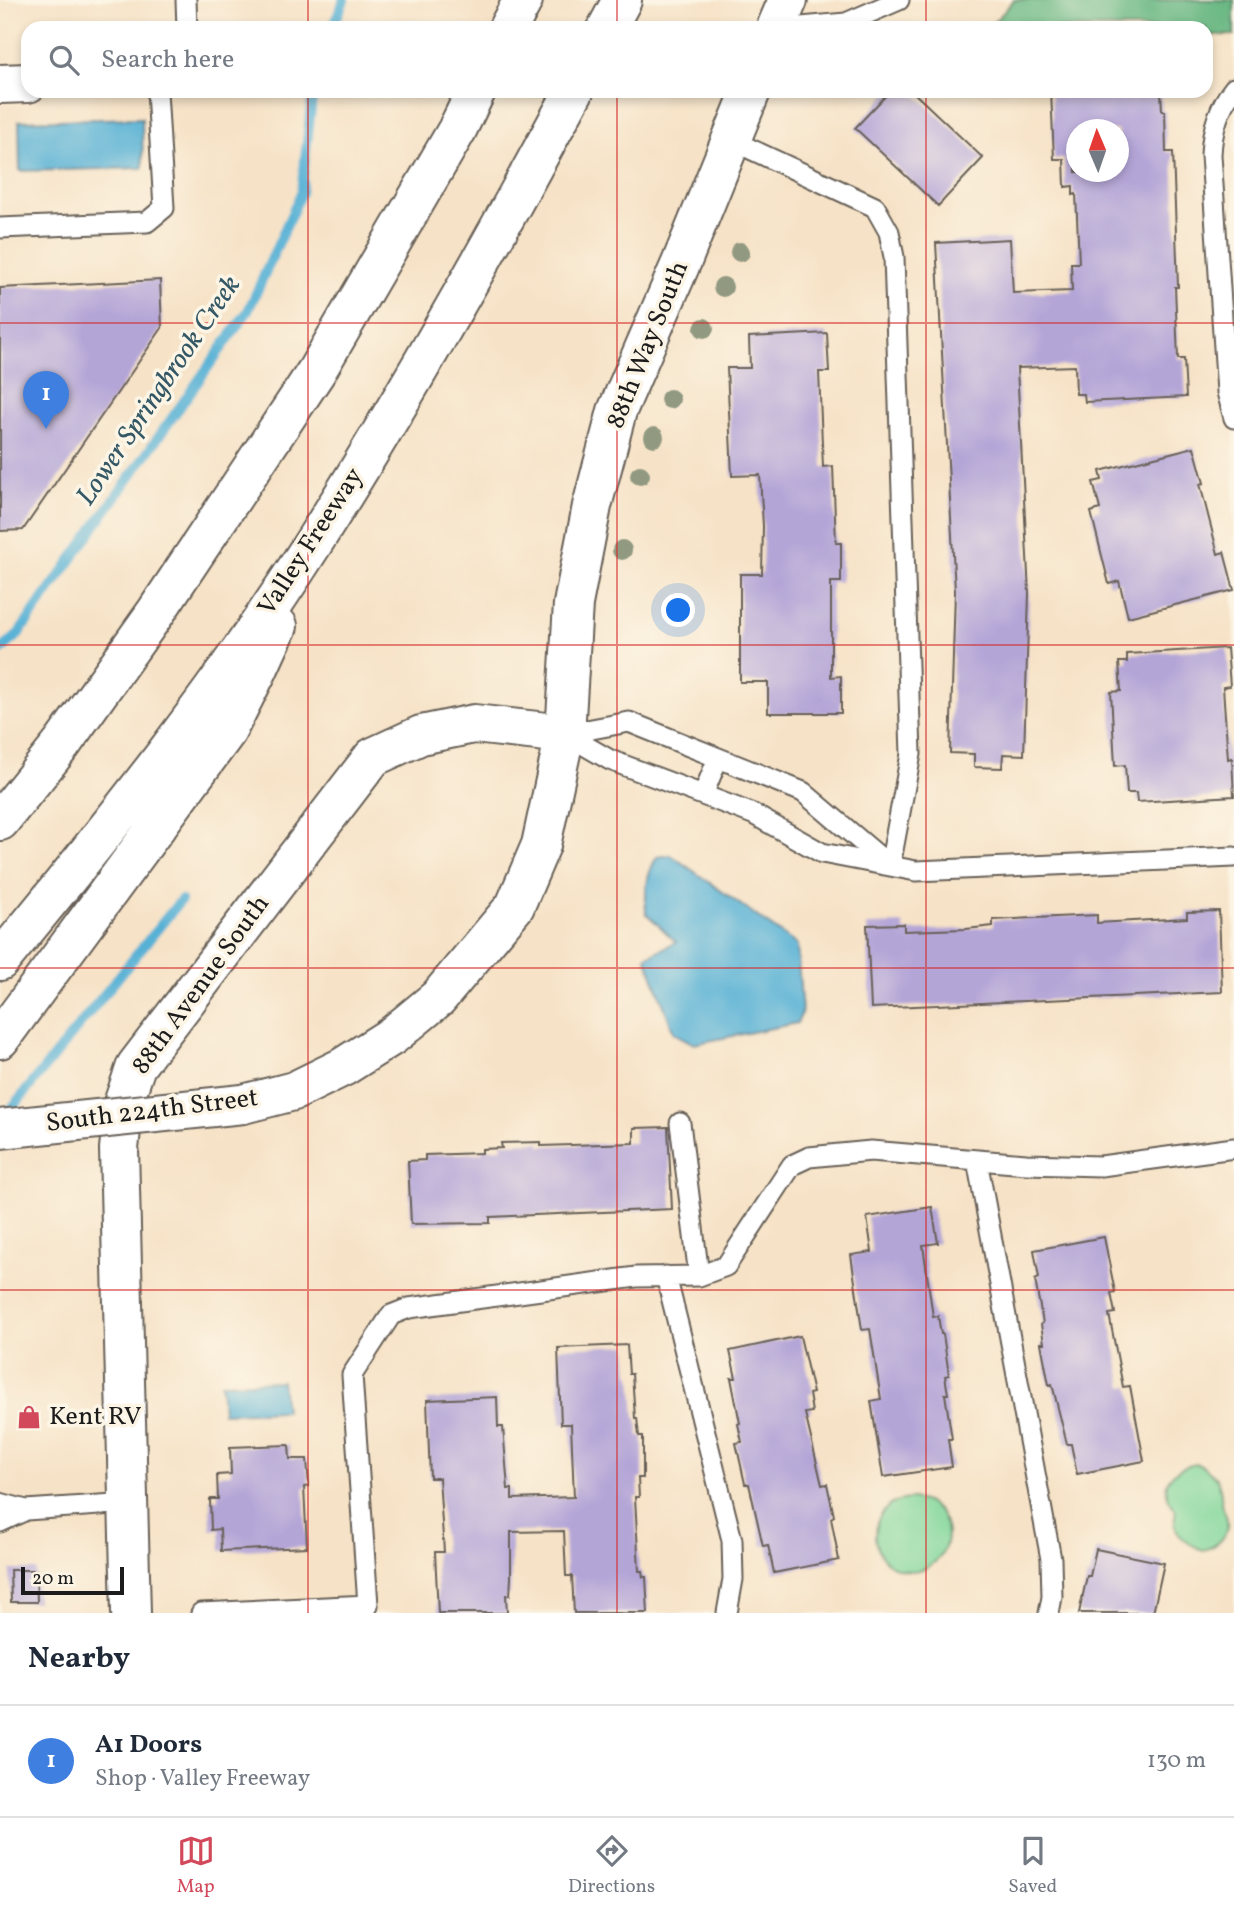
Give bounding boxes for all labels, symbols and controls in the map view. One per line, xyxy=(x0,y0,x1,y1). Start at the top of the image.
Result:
search box xyxy=(21,21,1213,98)
icon: search xyxy=(45,41,83,79)
text: Search here xyxy=(101,42,234,78)
north arrow xyxy=(1066,119,1129,182)
street label: 88th Way South xyxy=(598,256,698,434)
water label: Lower Springbrook Creek xyxy=(67,268,251,514)
pin: 1 xyxy=(23,371,69,429)
street label: Valley Freeway xyxy=(250,461,372,623)
your location xyxy=(661,593,695,627)
street label: 88th Avenue South xyxy=(124,888,278,1082)
street label: South 224th Street xyxy=(44,1080,260,1142)
place label: Kent RV xyxy=(49,1399,142,1435)
shop icon: Kent RV xyxy=(15,1403,43,1431)
scale bar xyxy=(21,1564,124,1596)
text: 20 m xyxy=(32,1566,74,1592)
text: Nearby xyxy=(28,1638,130,1680)
text: A1 Doors xyxy=(95,1727,202,1763)
text: 1 xyxy=(46,1745,56,1777)
text: 130 m xyxy=(1147,1745,1206,1777)
text: Shop · Valley Freeway xyxy=(95,1763,310,1795)
tab: Map xyxy=(177,1832,215,1900)
tab: Directions xyxy=(568,1832,655,1900)
tab: Saved xyxy=(1008,1832,1057,1900)

